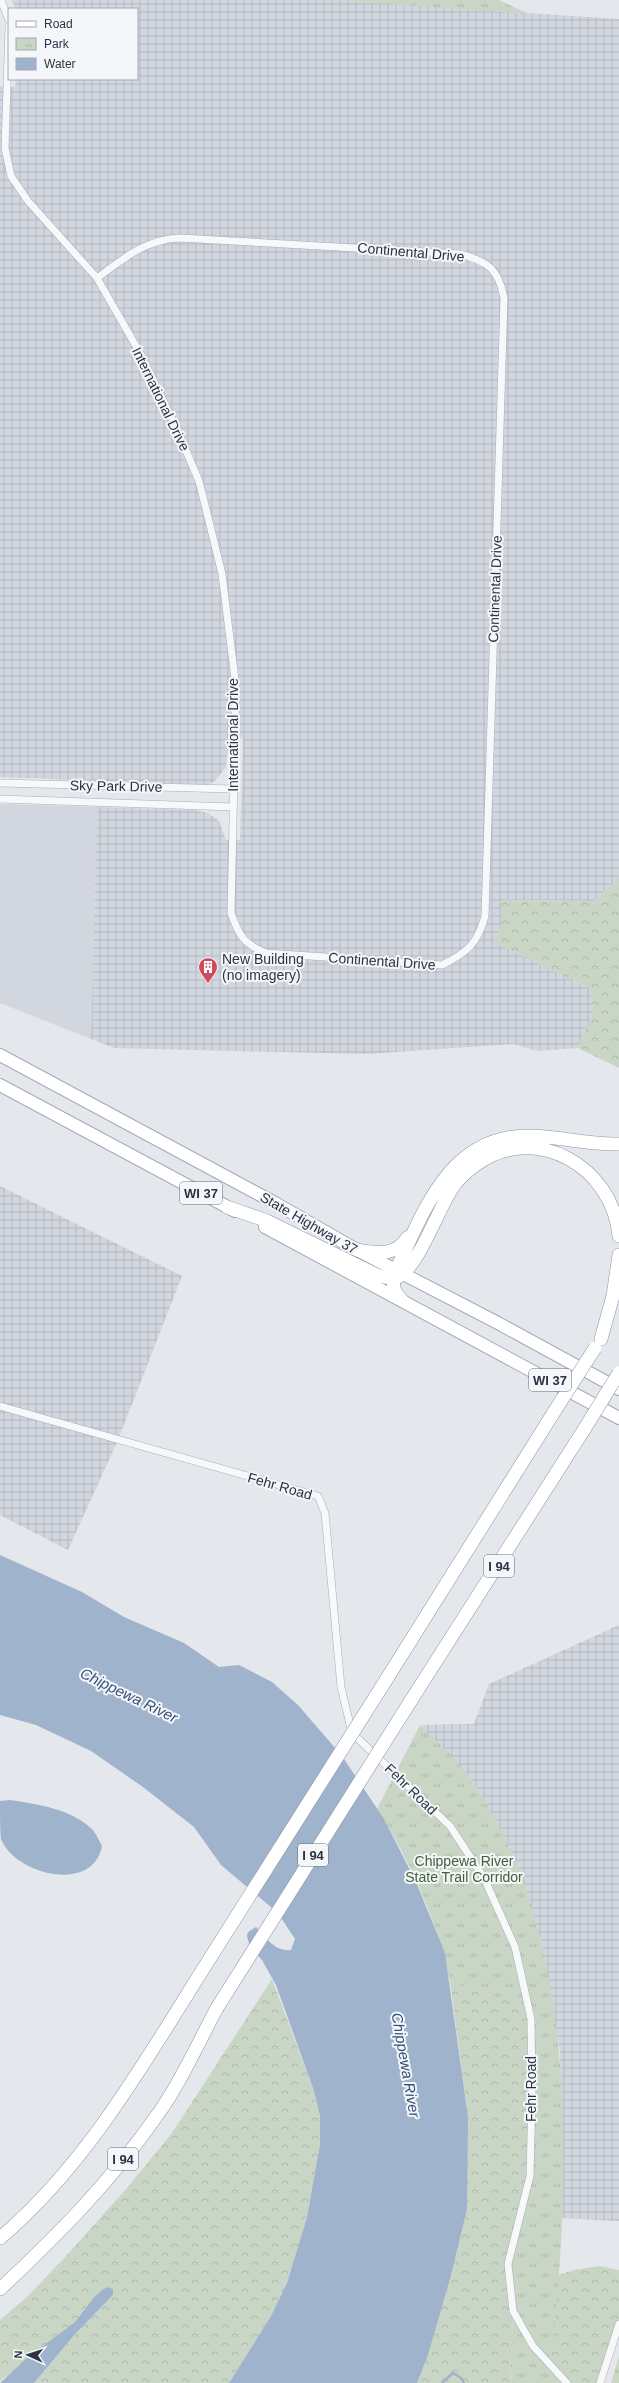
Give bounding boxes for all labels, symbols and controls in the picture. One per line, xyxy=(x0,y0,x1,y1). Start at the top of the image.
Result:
legend xyxy=(8,8,138,80)
text: Road xyxy=(44,17,73,31)
text: Park xyxy=(44,37,70,51)
text: Water xyxy=(44,57,76,71)
street label: Continental Drive xyxy=(357,239,465,265)
street label: International Drive xyxy=(129,344,193,454)
street label: Continental Drive xyxy=(485,535,505,643)
street label: International Drive xyxy=(225,678,241,792)
street label: Sky Park Drive xyxy=(70,777,163,795)
street label: Continental Drive xyxy=(328,949,436,973)
place label: New Building (no imagery) xyxy=(222,951,304,983)
building icon: New Building (no imagery) xyxy=(197,956,219,984)
road number: WI 37 xyxy=(180,1182,222,1204)
street label: State Highway 37 xyxy=(257,1189,361,1257)
road number: WI 37 xyxy=(529,1369,571,1391)
street label: Fehr Road xyxy=(246,1469,314,1503)
road number: I 94 xyxy=(484,1555,514,1577)
water label: Chippewa River xyxy=(78,1664,181,1726)
street label: Fehr Road xyxy=(382,1760,440,1818)
road number: I 94 xyxy=(298,1844,328,1866)
park label: Chippewa River State Trail Corridor xyxy=(405,1853,523,1885)
water label: Chippewa River xyxy=(388,2011,424,2120)
street label: Fehr Road xyxy=(523,2056,539,2122)
road number: I 94 xyxy=(108,2148,138,2170)
north arrow xyxy=(8,2335,48,2375)
text: N xyxy=(12,2350,24,2359)

